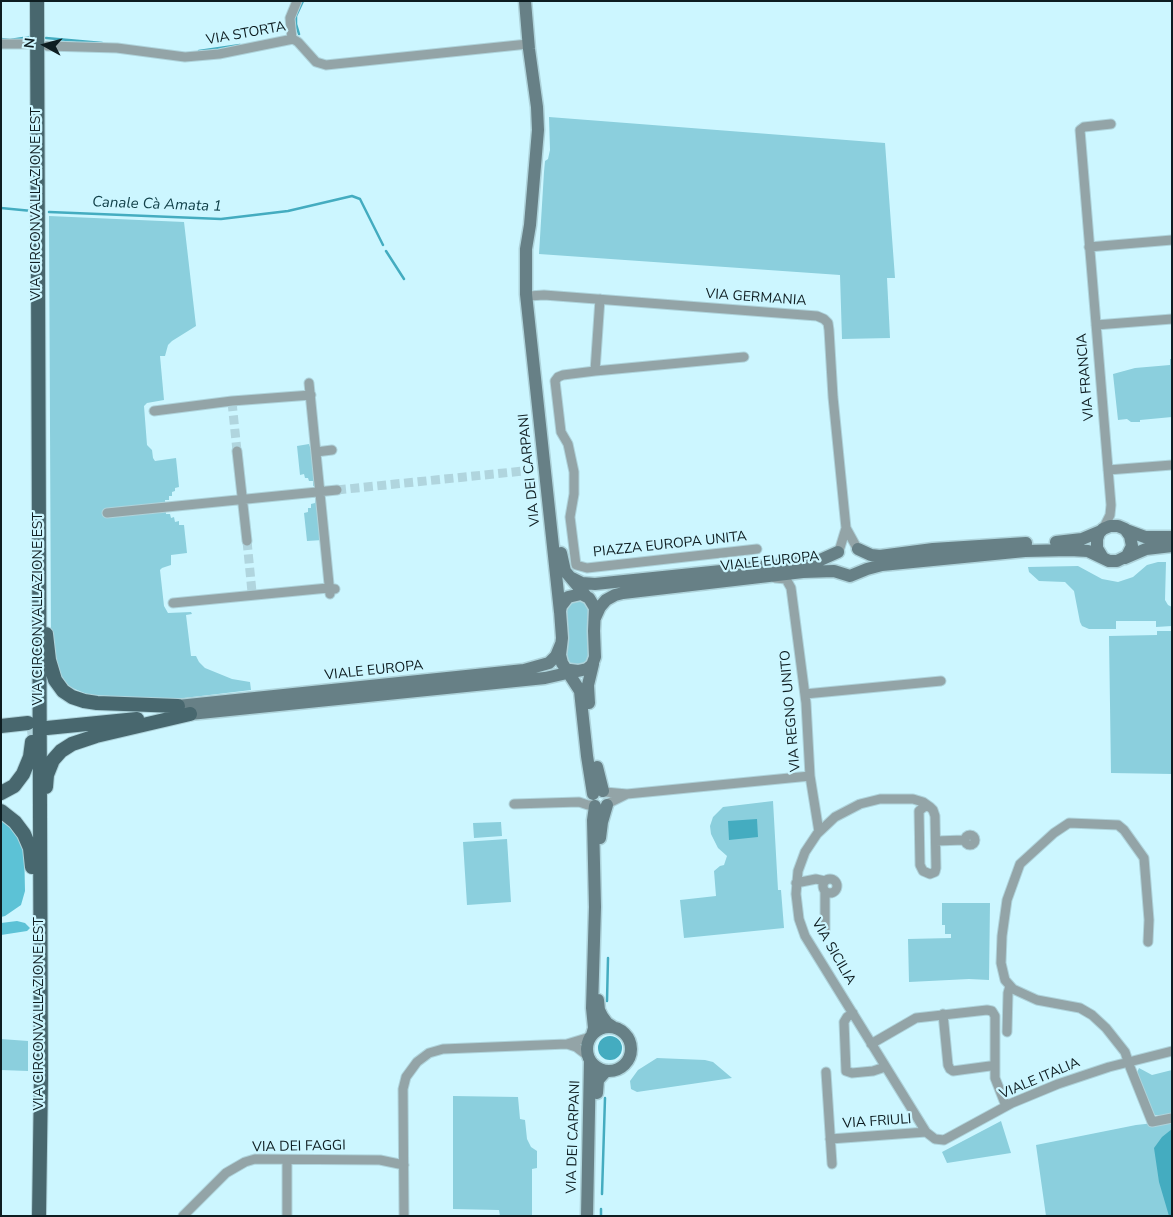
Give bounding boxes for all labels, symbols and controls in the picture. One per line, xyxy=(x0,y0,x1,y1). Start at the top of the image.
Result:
street label: VIA STORTA xyxy=(205,19,287,49)
north arrow xyxy=(20,20,70,70)
text: N xyxy=(20,37,40,49)
street label: VIA CIRCONVALLAZIONE EST xyxy=(29,107,45,301)
water label: Canale Cà Amata 1 xyxy=(92,194,222,216)
street label: VIA GERMANIA xyxy=(705,286,807,310)
street label: VIA FRANCIA xyxy=(1074,333,1098,421)
street label: VIA DEI CARPANI xyxy=(516,413,544,527)
street label: VIA CIRCONVALLAZIONE EST xyxy=(31,512,47,706)
street label: PIAZZA EUROPA UNITA xyxy=(592,529,748,561)
street label: VIALE EUROPA xyxy=(720,548,820,576)
street label: VIA REGNO UNITO xyxy=(777,649,805,773)
street label: VIALE EUROPA xyxy=(324,657,424,685)
street label: VIA SICILIA xyxy=(807,916,859,988)
street label: VIA CIRCONVALLAZIONE EST xyxy=(32,917,48,1111)
street label: VIALE ITALIA xyxy=(997,1055,1083,1103)
street label: VIA DEI CARPANI xyxy=(564,1080,584,1194)
street label: VIA FRIULI xyxy=(842,1111,912,1133)
street label: VIA DEI FAGGI xyxy=(252,1138,346,1156)

